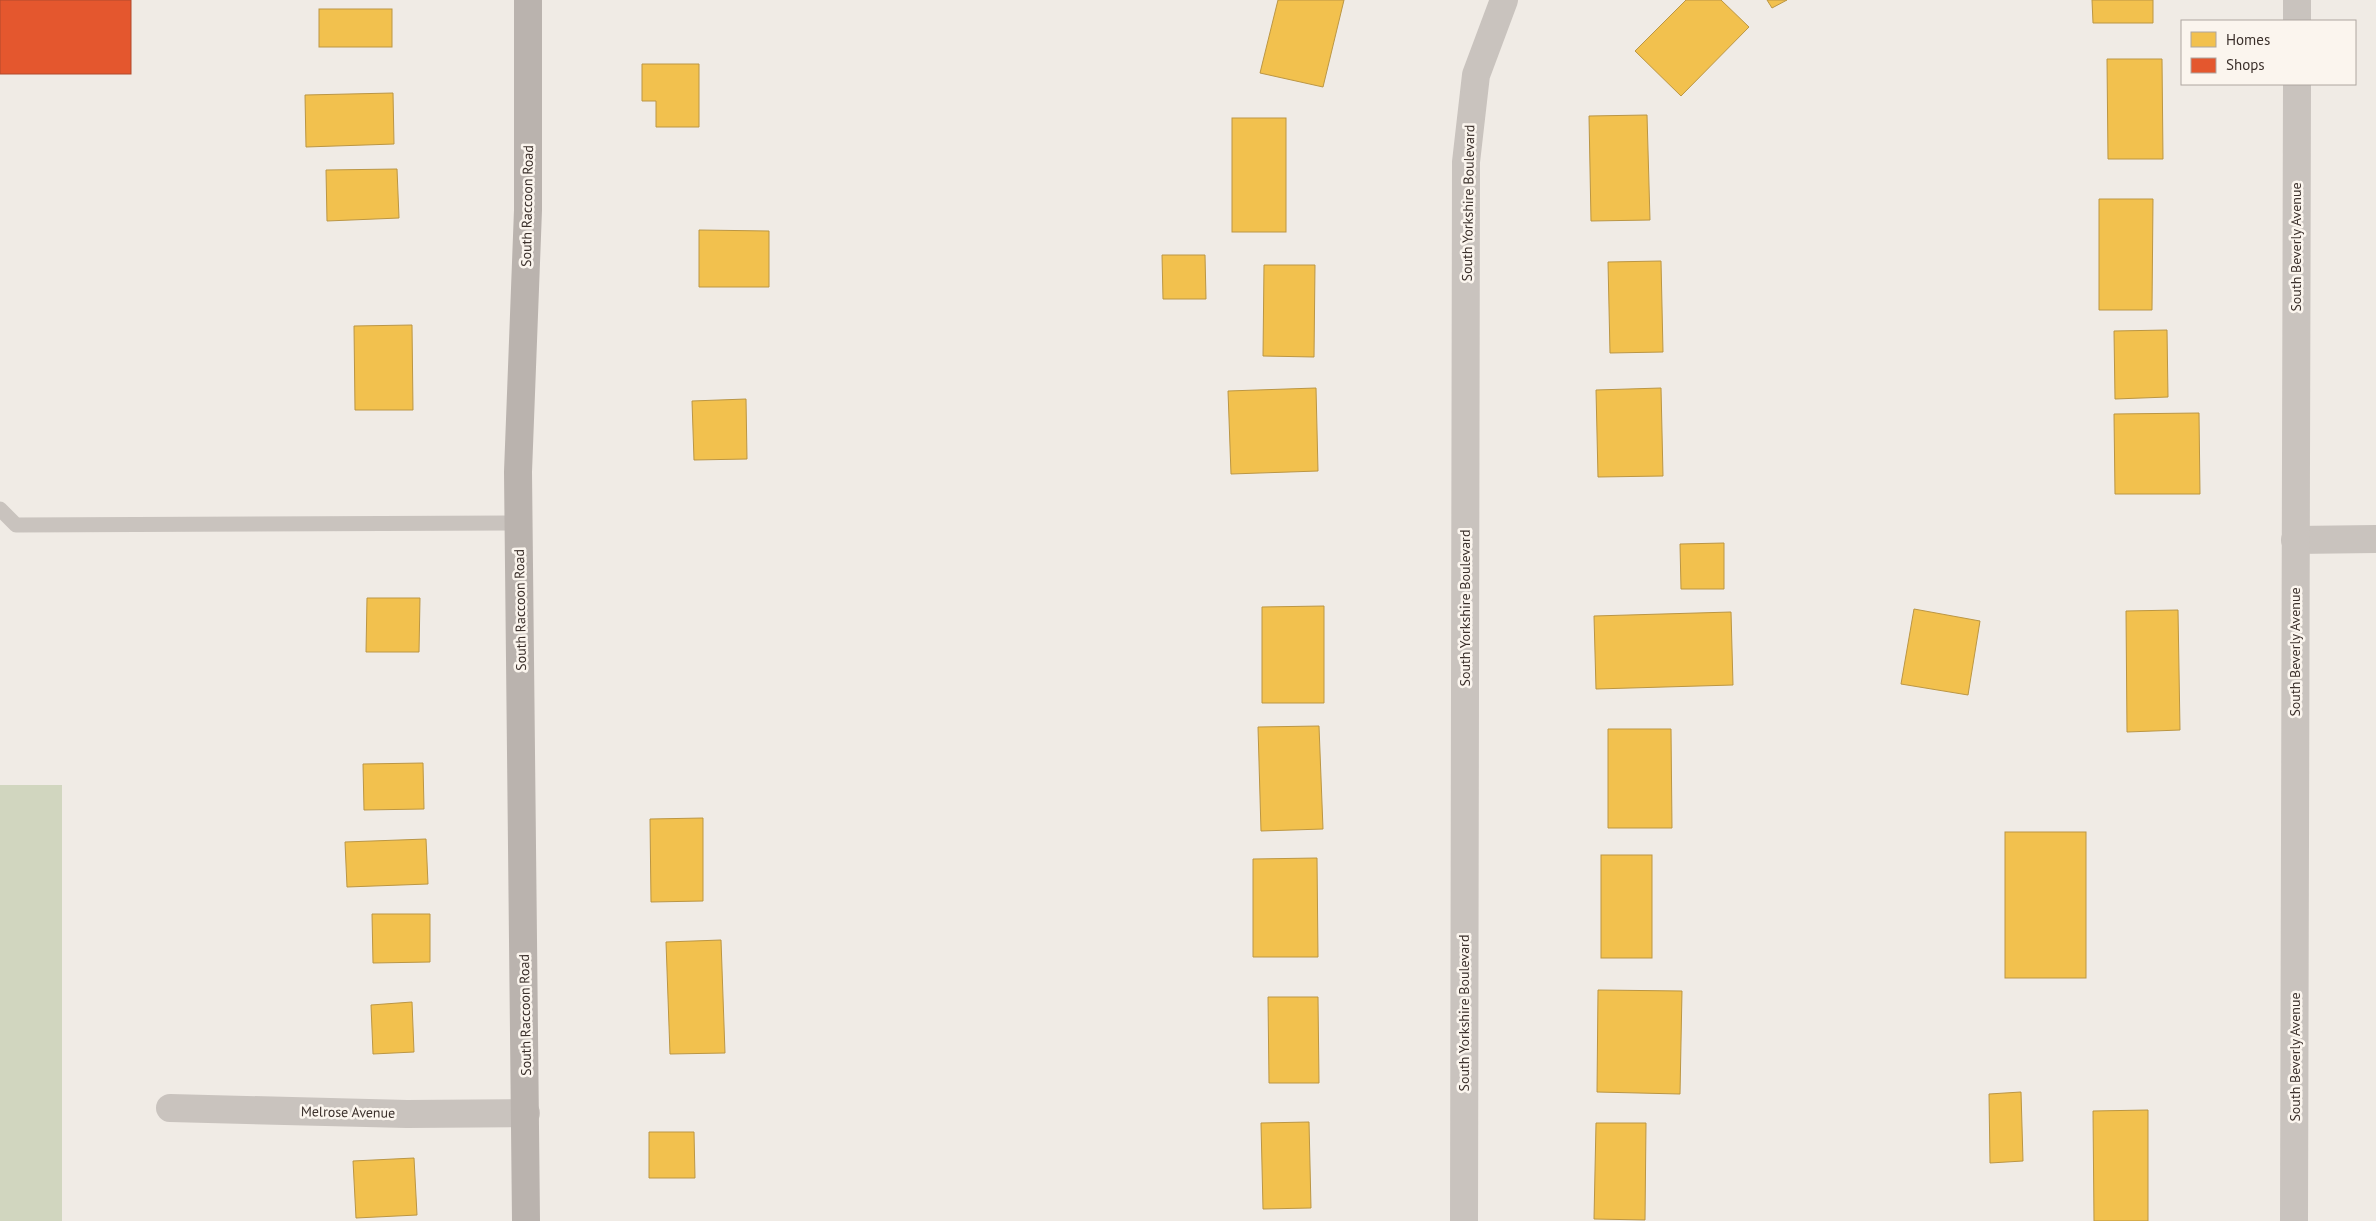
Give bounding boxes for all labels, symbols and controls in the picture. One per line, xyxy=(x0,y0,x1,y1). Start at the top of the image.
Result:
legend xyxy=(2181,20,2356,85)
text: Homes xyxy=(2226,30,2270,49)
text: Shops xyxy=(2226,55,2265,74)
street label: South Yorkshire Boulevard xyxy=(1458,124,1478,282)
street label: South Raccoon Road xyxy=(517,145,537,267)
street label: South Beverly Avenue xyxy=(2287,182,2305,312)
street label: South Yorkshire Boulevard xyxy=(1456,530,1474,686)
street label: South Raccoon Road xyxy=(510,549,530,671)
street label: South Beverly Avenue xyxy=(2286,587,2304,717)
street label: South Yorkshire Boulevard xyxy=(1455,935,1473,1091)
street label: South Raccoon Road xyxy=(515,954,535,1076)
street label: South Beverly Avenue xyxy=(2286,992,2304,1122)
street label: Melrose Avenue xyxy=(301,1102,395,1122)

